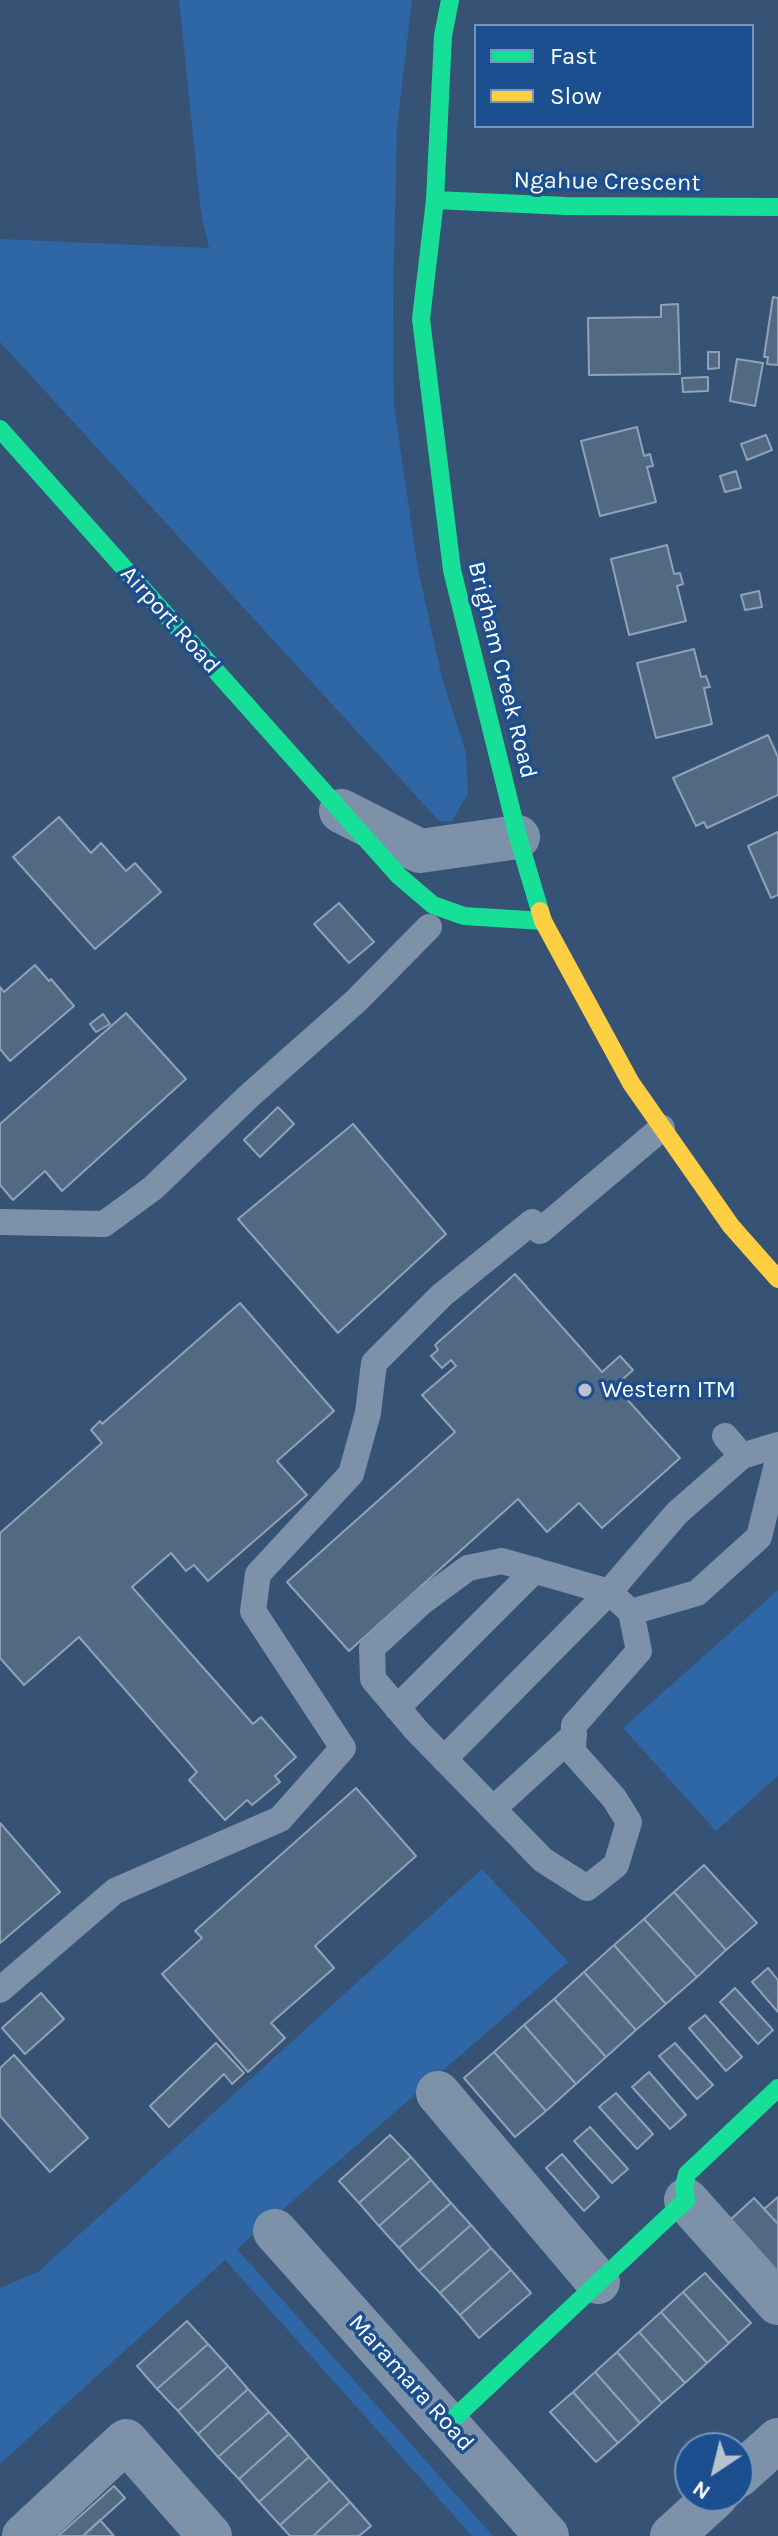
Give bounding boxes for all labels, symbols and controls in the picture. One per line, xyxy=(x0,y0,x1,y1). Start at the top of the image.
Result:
legend xyxy=(474,24,754,128)
text: Fast xyxy=(550,42,597,70)
text: Slow xyxy=(550,82,602,110)
street label: Ngahue Crescent xyxy=(513,166,701,198)
street label: Brigham Creek Road xyxy=(461,558,543,782)
street label: Airport Road xyxy=(114,560,226,680)
place label: Western ITM xyxy=(601,1376,736,1404)
marker: Western ITM xyxy=(576,1381,594,1399)
street label: Maramara Road xyxy=(342,2309,480,2457)
north arrow xyxy=(674,2432,754,2512)
text: N xyxy=(687,2475,715,2505)

